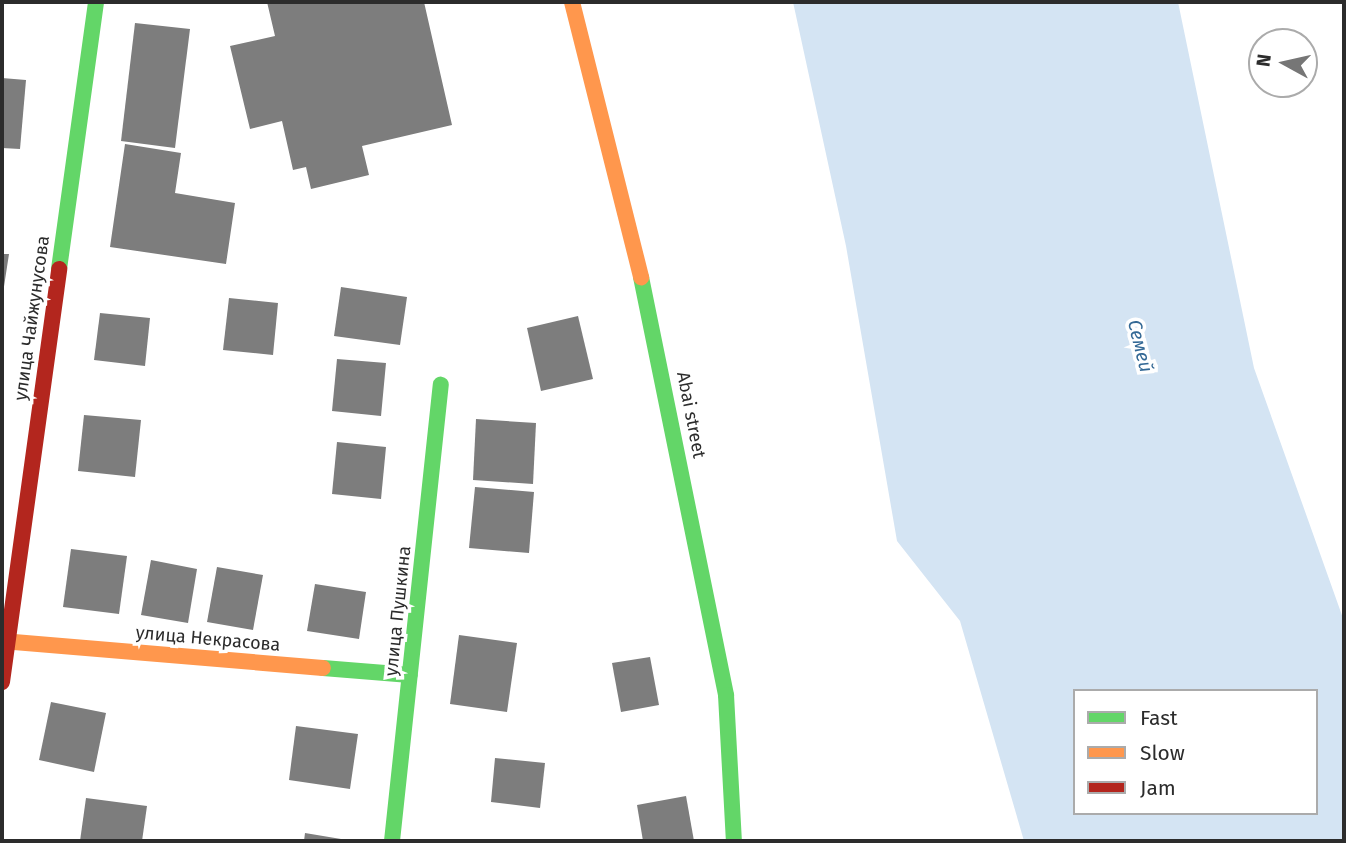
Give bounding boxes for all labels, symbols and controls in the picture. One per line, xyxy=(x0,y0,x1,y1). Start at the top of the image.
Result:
north arrow xyxy=(1248,28,1318,98)
text: N xyxy=(1251,52,1276,68)
street label: улица Чайжунусова xyxy=(10,234,54,402)
water label: Семей xyxy=(1122,317,1158,375)
street label: Abai street xyxy=(672,370,710,460)
street label: улица Пушкина xyxy=(380,545,416,677)
street label: улица Некрасова xyxy=(135,622,281,656)
legend xyxy=(1073,689,1318,815)
text: Fast xyxy=(1140,705,1178,731)
text: Slow xyxy=(1140,740,1185,766)
text: Jam xyxy=(1140,775,1176,801)

